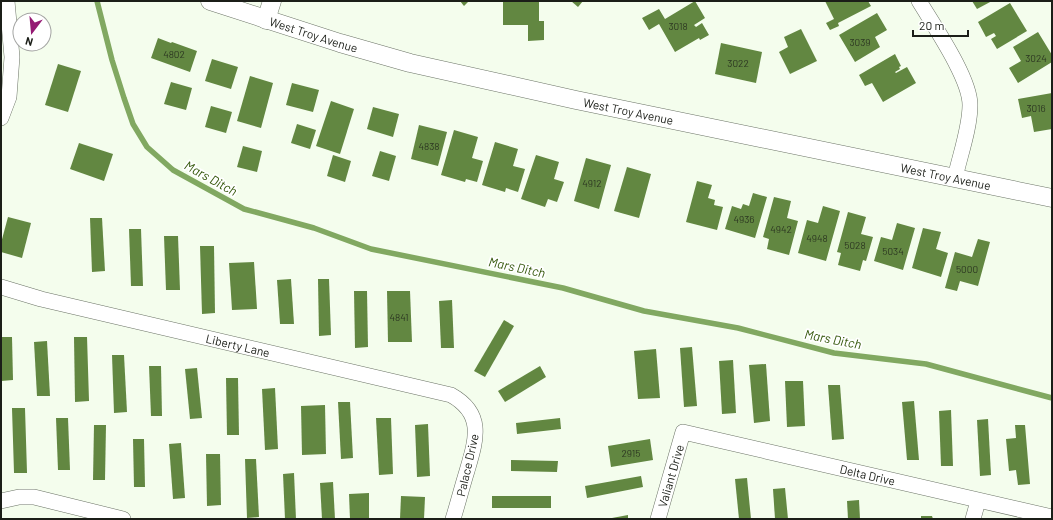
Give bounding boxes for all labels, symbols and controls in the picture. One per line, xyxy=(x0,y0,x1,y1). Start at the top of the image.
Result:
north arrow xyxy=(12,12,52,52)
scale bar xyxy=(913,12,968,38)
street label: West Troy Avenue xyxy=(268,14,359,55)
text: 20 m xyxy=(919,18,945,32)
house number: 3018 xyxy=(668,20,688,32)
text: N xyxy=(24,35,34,49)
house number: 3039 xyxy=(849,36,871,48)
house number: 4802 xyxy=(163,48,185,60)
house number: 3024 xyxy=(1025,52,1047,64)
house number: 3022 xyxy=(727,57,749,69)
street label: West Troy Avenue xyxy=(582,95,675,127)
house number: 3016 xyxy=(1026,102,1046,114)
house number: 4838 xyxy=(418,140,440,152)
water label: Mars Ditch xyxy=(182,157,240,199)
street label: West Troy Avenue xyxy=(899,160,992,192)
house number: 4912 xyxy=(582,177,602,189)
house number: 4936 xyxy=(733,213,755,225)
house number: 4942 xyxy=(770,223,792,235)
house number: 4948 xyxy=(806,232,828,244)
house number: 5028 xyxy=(844,239,866,251)
house number: 5034 xyxy=(882,245,904,257)
water label: Mars Ditch xyxy=(487,253,547,281)
house number: 5000 xyxy=(956,263,978,275)
house number: 4841 xyxy=(390,311,408,323)
water label: Mars Ditch xyxy=(803,326,863,352)
street label: Liberty Lane xyxy=(204,331,271,359)
street label: Palace Drive xyxy=(453,432,481,498)
street label: Valiant Drive xyxy=(655,443,686,509)
house number: 2915 xyxy=(621,447,641,459)
street label: Delta Drive xyxy=(839,461,897,488)

